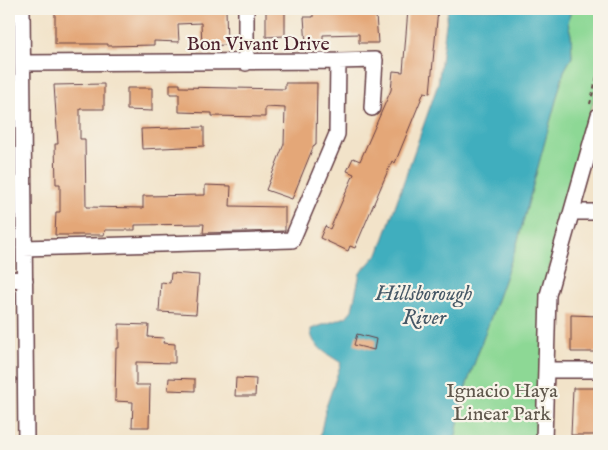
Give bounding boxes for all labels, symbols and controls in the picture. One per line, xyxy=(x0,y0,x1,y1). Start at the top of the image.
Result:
street label: Bon Vivant Drive xyxy=(186,32,330,57)
water label: Hillsborough River xyxy=(375,281,473,332)
park label: Ignacio Haya Linear Park xyxy=(446,379,558,427)

